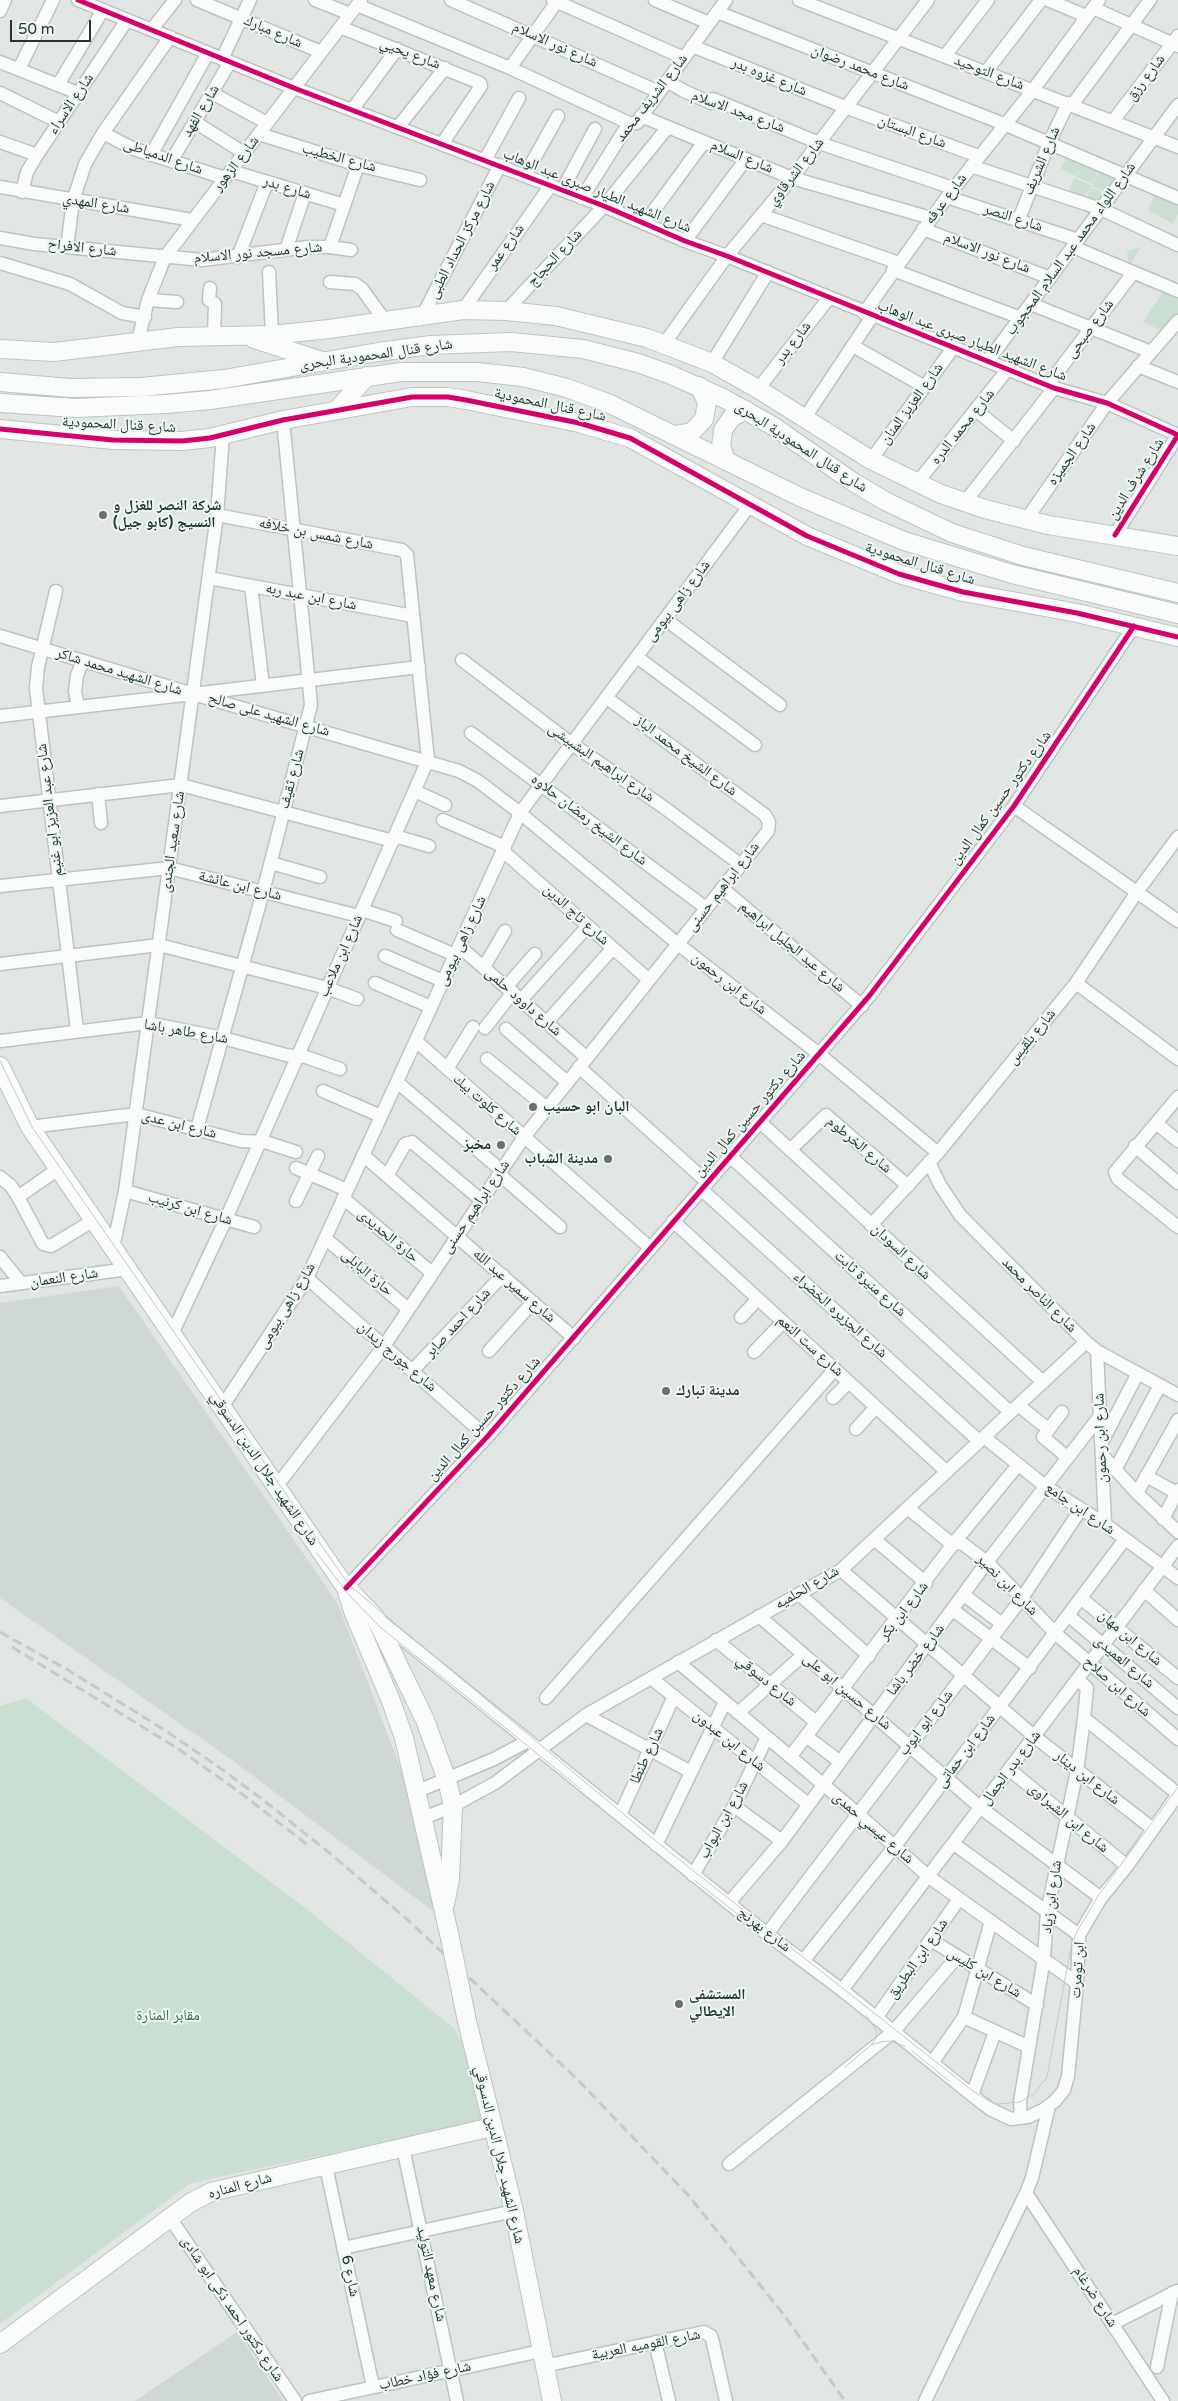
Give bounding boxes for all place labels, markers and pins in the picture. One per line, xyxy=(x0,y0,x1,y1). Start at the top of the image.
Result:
place label: شركة النصر للغزل و النسيج (كابو جيل) xyxy=(113,497,221,532)
marker: شركة النصر للغزل و النسيج (كابو جيل) xyxy=(97,509,109,521)
place label: البان ابو حسيب xyxy=(543,1098,630,1116)
marker: البان ابو حسيب xyxy=(527,1101,539,1113)
place label: مخبز xyxy=(464,1136,491,1154)
marker: مخبز xyxy=(495,1139,507,1151)
place label: مدينة الشباب xyxy=(524,1150,598,1168)
marker: مدينة الشباب xyxy=(602,1153,614,1165)
place label: مدينة تبارك xyxy=(676,1382,740,1400)
marker: مدينة تبارك xyxy=(660,1385,672,1397)
place label: المستشفى الإيطالي xyxy=(689,1986,746,2021)
marker: المستشفى الإيطالي xyxy=(673,1998,685,2010)

